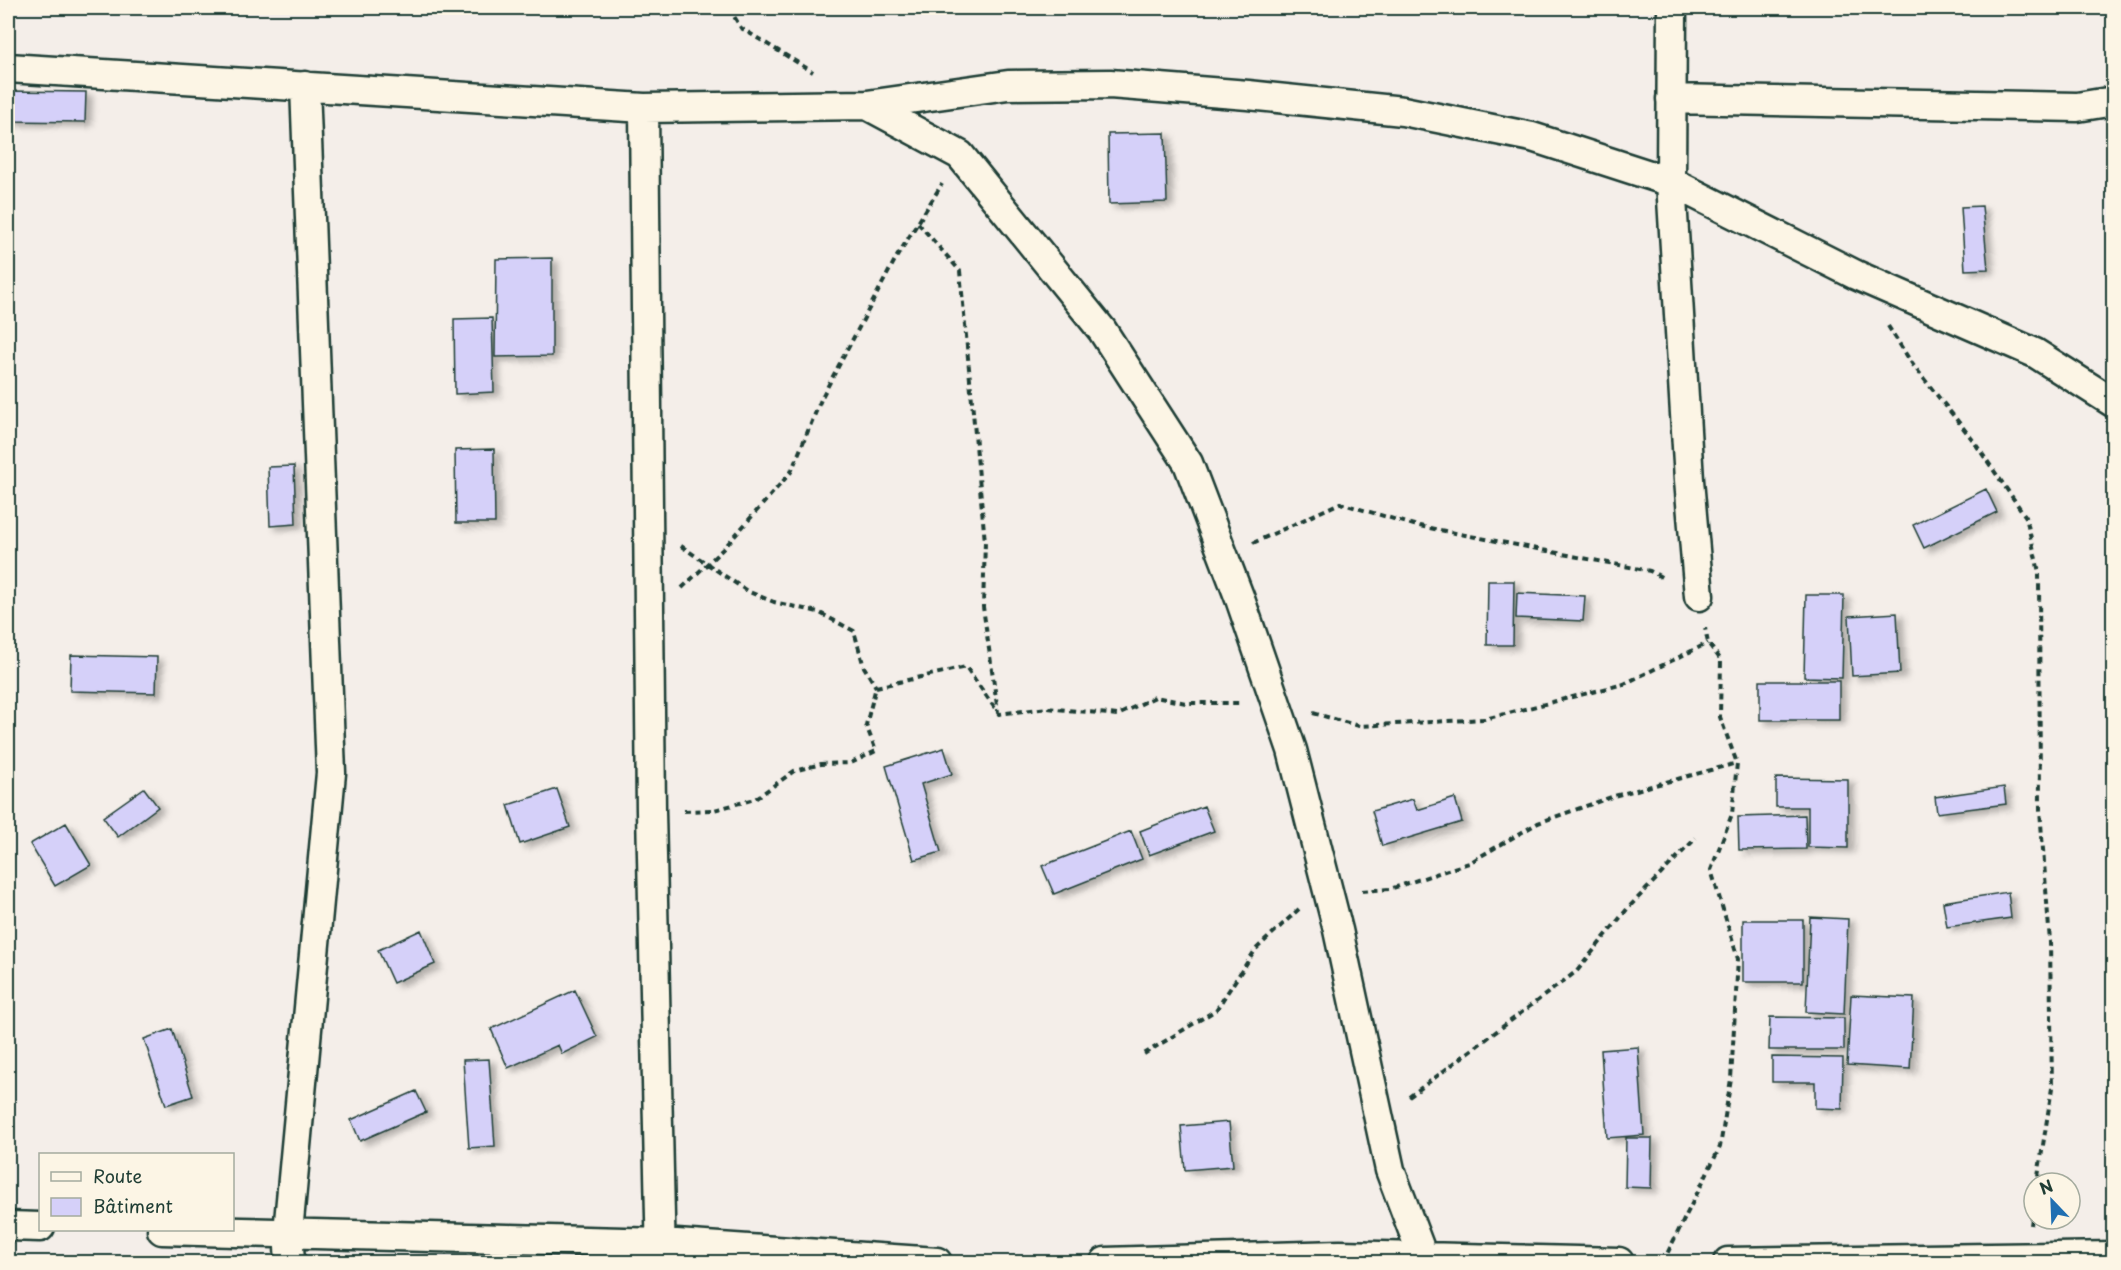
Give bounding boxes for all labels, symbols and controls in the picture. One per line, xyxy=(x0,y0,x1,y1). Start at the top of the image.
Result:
legend xyxy=(39,1153,234,1231)
text: Route xyxy=(93,1162,143,1189)
north arrow xyxy=(2022,1171,2082,1231)
text: N xyxy=(2035,1173,2056,1200)
text: Bâtiment xyxy=(93,1192,173,1219)

